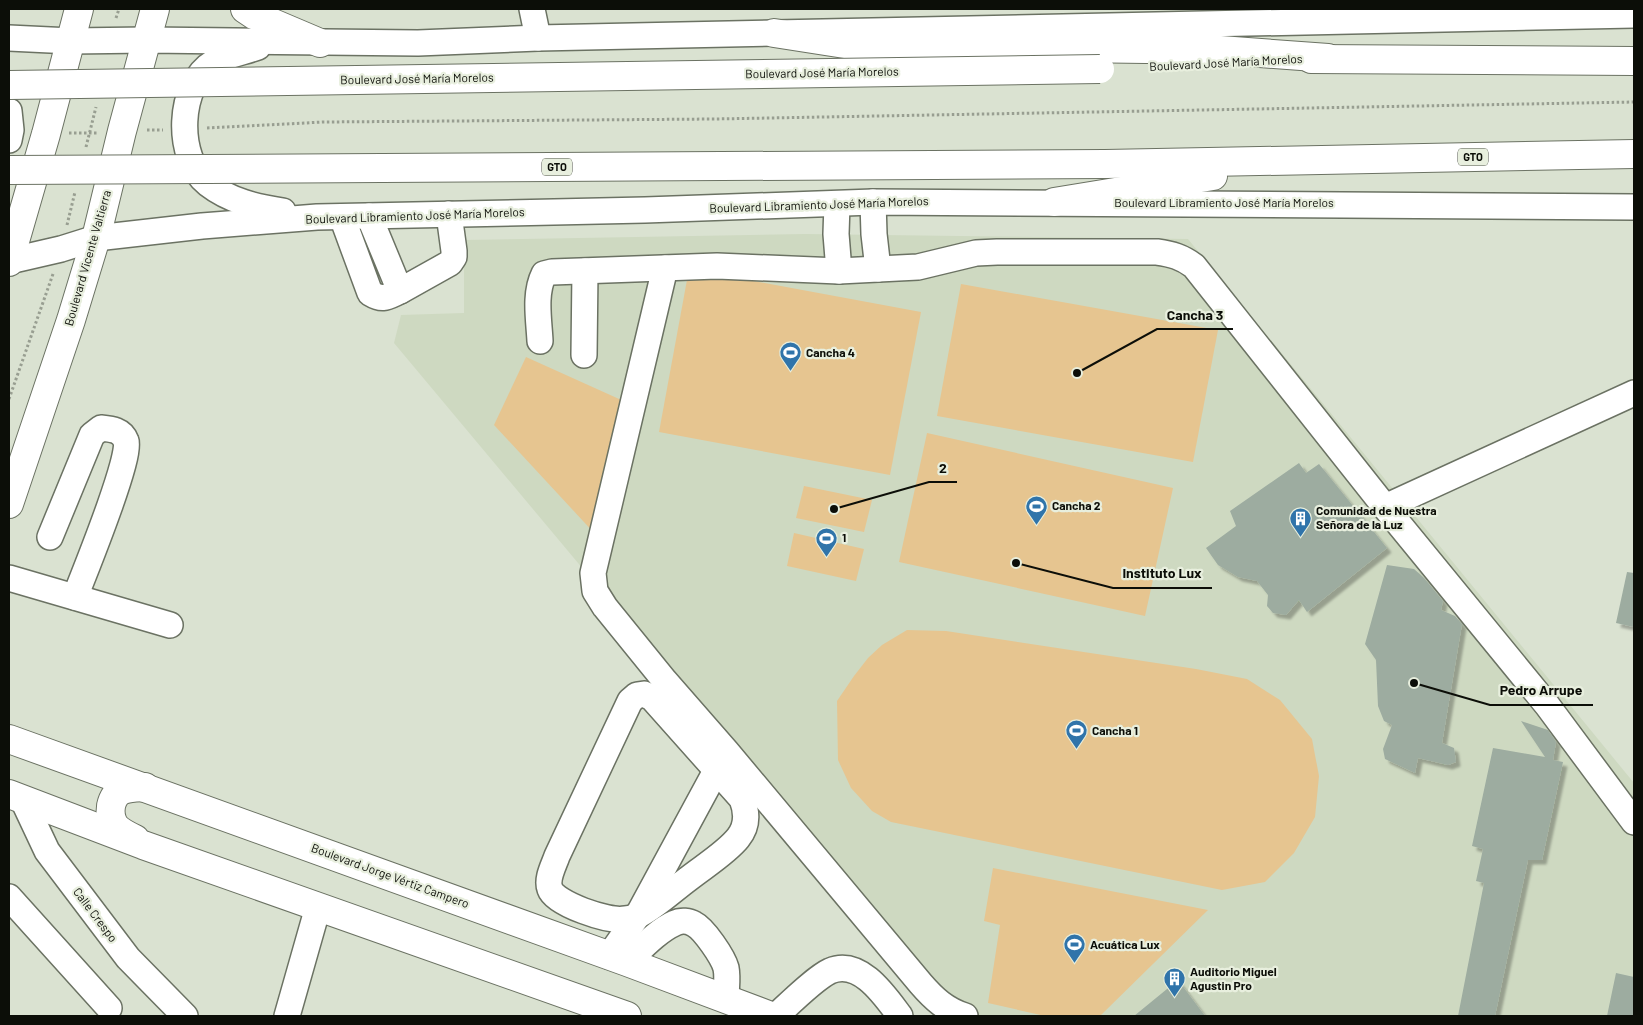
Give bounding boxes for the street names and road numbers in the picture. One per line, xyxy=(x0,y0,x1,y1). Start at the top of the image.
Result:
street label: Boulevard José María Morelos xyxy=(1149,51,1303,73)
street label: Boulevard José María Morelos xyxy=(745,64,899,80)
street label: Boulevard José María Morelos xyxy=(340,70,494,86)
road number: GTO xyxy=(1458,148,1488,166)
road number: GTO xyxy=(542,158,572,176)
street label: Boulevard Vicente Valtierra xyxy=(61,188,113,327)
street label: Boulevard Libramiento José María Morelos xyxy=(709,193,929,215)
street label: Boulevard Libramiento José María Morelos xyxy=(1114,195,1334,209)
street label: Boulevard Libramiento José María Morelos xyxy=(305,204,525,226)
street label: Boulevard Jorge Vértiz Campero xyxy=(309,840,471,910)
street label: Calle Crespo xyxy=(71,884,121,944)

